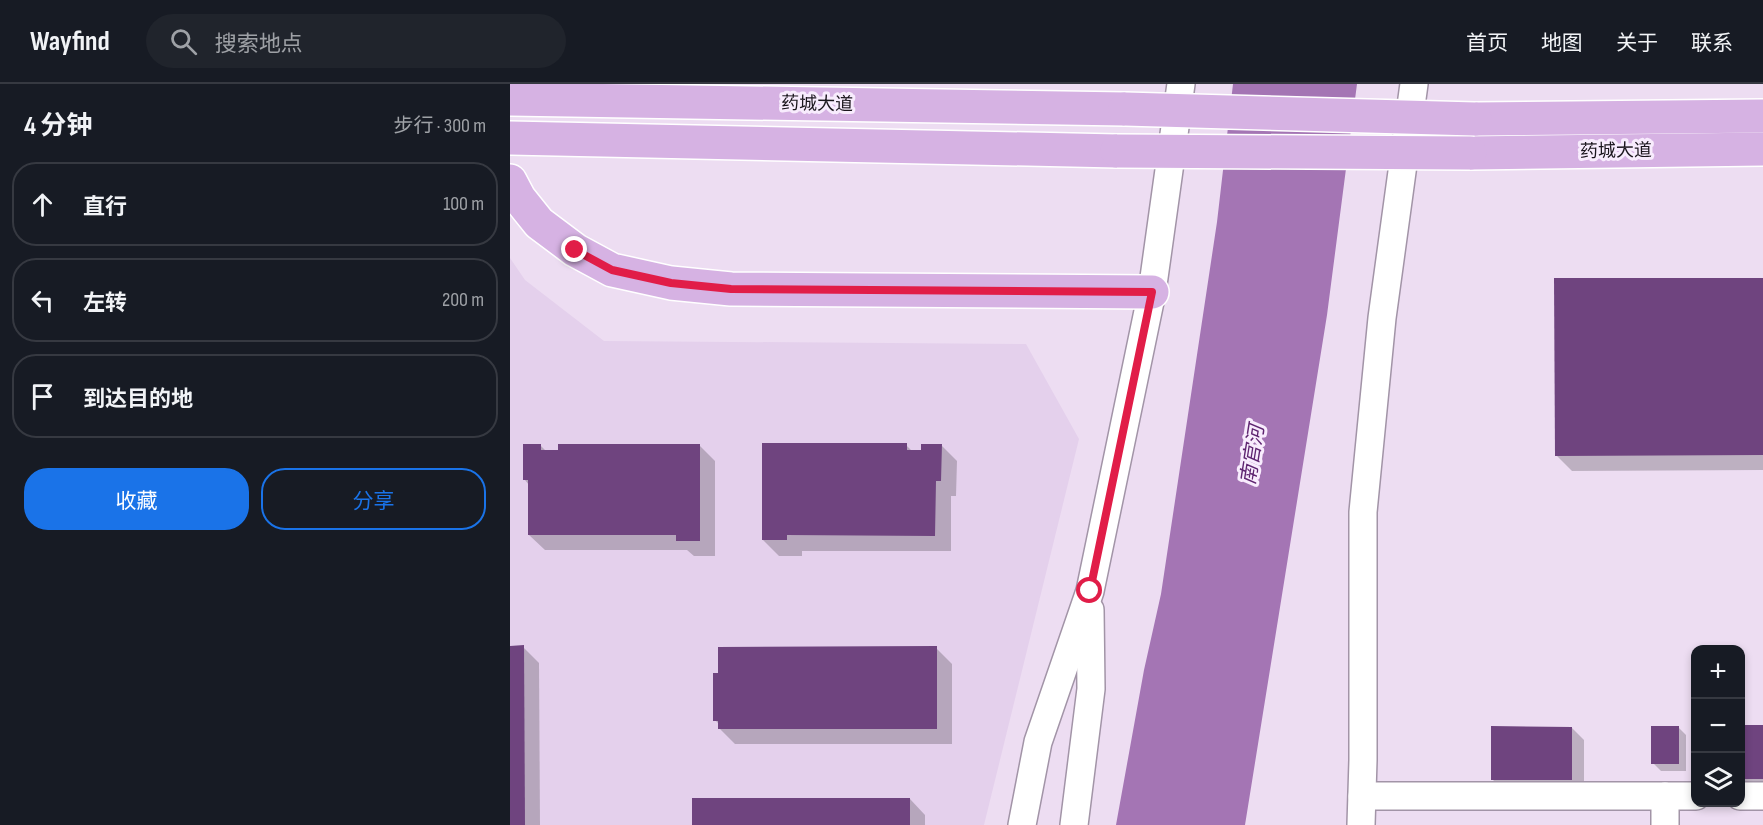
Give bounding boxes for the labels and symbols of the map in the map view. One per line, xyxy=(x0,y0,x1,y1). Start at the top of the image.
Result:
street label: 药城大道 xyxy=(781,93,853,115)
street label: 药城大道 xyxy=(1580,140,1652,162)
route end xyxy=(561,236,587,262)
water label: 南官河 xyxy=(1236,420,1270,487)
route start xyxy=(1076,577,1102,603)

